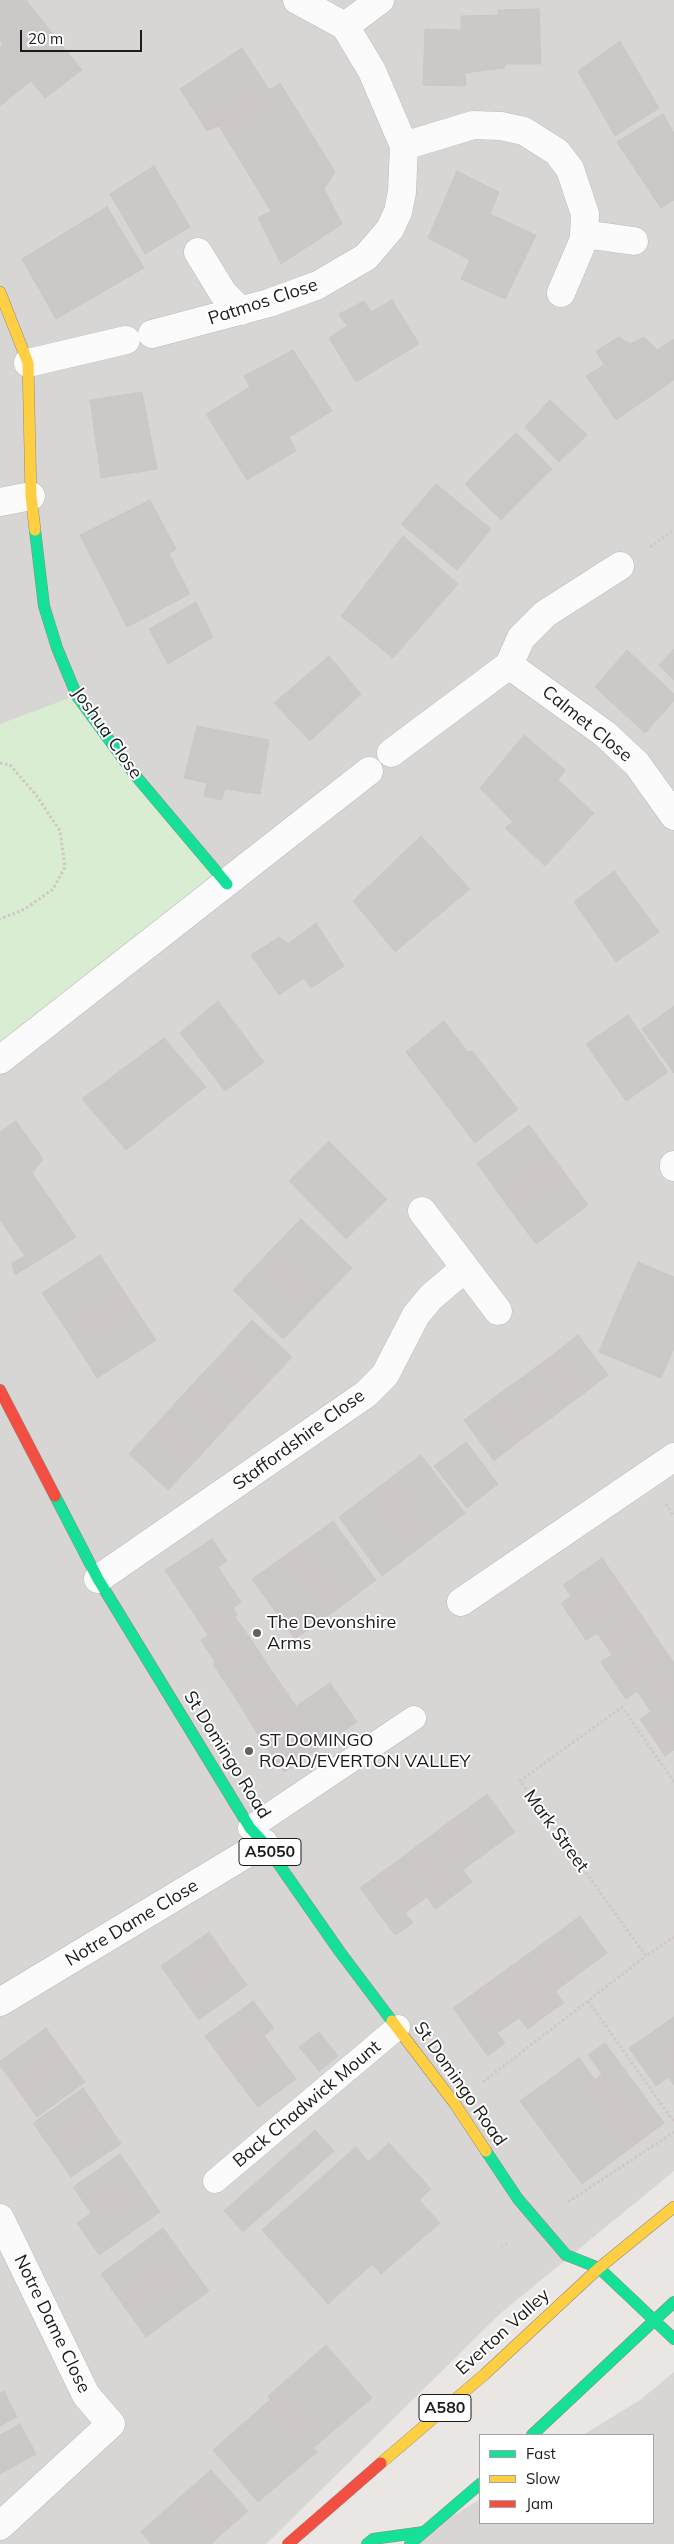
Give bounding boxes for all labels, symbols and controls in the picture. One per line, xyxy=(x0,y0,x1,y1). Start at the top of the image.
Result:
scale bar xyxy=(22,20,145,52)
text: 20 m xyxy=(28,29,63,48)
street label: Patmos Close xyxy=(206,274,320,330)
street label: Calmet Close xyxy=(538,681,636,767)
street label: Joshua Close xyxy=(67,683,147,783)
street label: Staffordshire Close xyxy=(229,1385,369,1495)
place label: The Devonshire Arms xyxy=(267,1612,396,1655)
marker: The Devonshire Arms xyxy=(251,1627,263,1639)
street label: St Domingo Road xyxy=(179,1687,275,1823)
place label: ST DOMINGO ROAD/EVERTON VALLEY xyxy=(259,1730,470,1772)
marker: ST DOMINGO ROAD/EVERTON VALLEY xyxy=(243,1745,255,1757)
street label: Mark Street xyxy=(519,1786,593,1876)
road number: A5050 xyxy=(239,1838,301,1865)
street label: Notre Dame Close xyxy=(62,1875,202,1971)
street label: St Domingo Road xyxy=(409,2018,511,2150)
street label: Back Chadwick Mount xyxy=(229,2036,385,2172)
street label: Notre Dame Close xyxy=(9,2251,95,2397)
street label: Everton Valley xyxy=(452,2284,554,2380)
road number: A580 xyxy=(419,2394,471,2422)
legend xyxy=(479,2434,654,2524)
text: Fast xyxy=(526,2444,556,2463)
text: Slow xyxy=(526,2469,560,2488)
text: Jam xyxy=(526,2494,553,2513)

